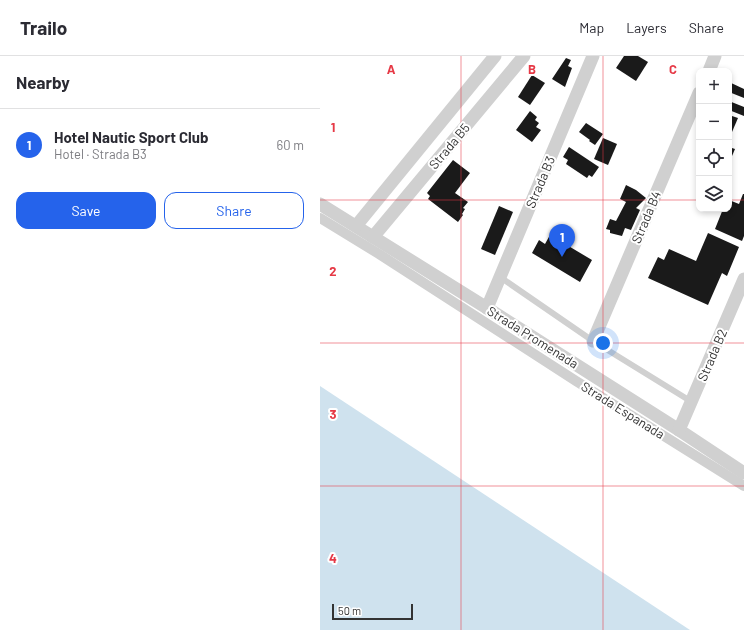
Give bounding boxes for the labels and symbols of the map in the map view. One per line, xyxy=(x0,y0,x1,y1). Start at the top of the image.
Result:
text: A xyxy=(387,61,396,77)
text: B xyxy=(528,61,536,77)
text: C xyxy=(669,61,677,77)
text: 1 xyxy=(331,119,335,135)
street label: Strada B5 xyxy=(425,120,473,172)
street label: Strada B3 xyxy=(522,154,558,210)
street label: Strada B4 xyxy=(628,188,664,246)
pin: 1 xyxy=(549,224,575,257)
text: 2 xyxy=(329,263,337,279)
street label: Strada Promenada xyxy=(484,303,582,371)
street label: Strada B2 xyxy=(694,326,730,384)
your location xyxy=(593,333,613,353)
street label: Strada Espanada xyxy=(578,378,668,442)
text: 3 xyxy=(329,406,337,422)
text: 4 xyxy=(329,550,337,566)
scale bar xyxy=(332,602,413,621)

